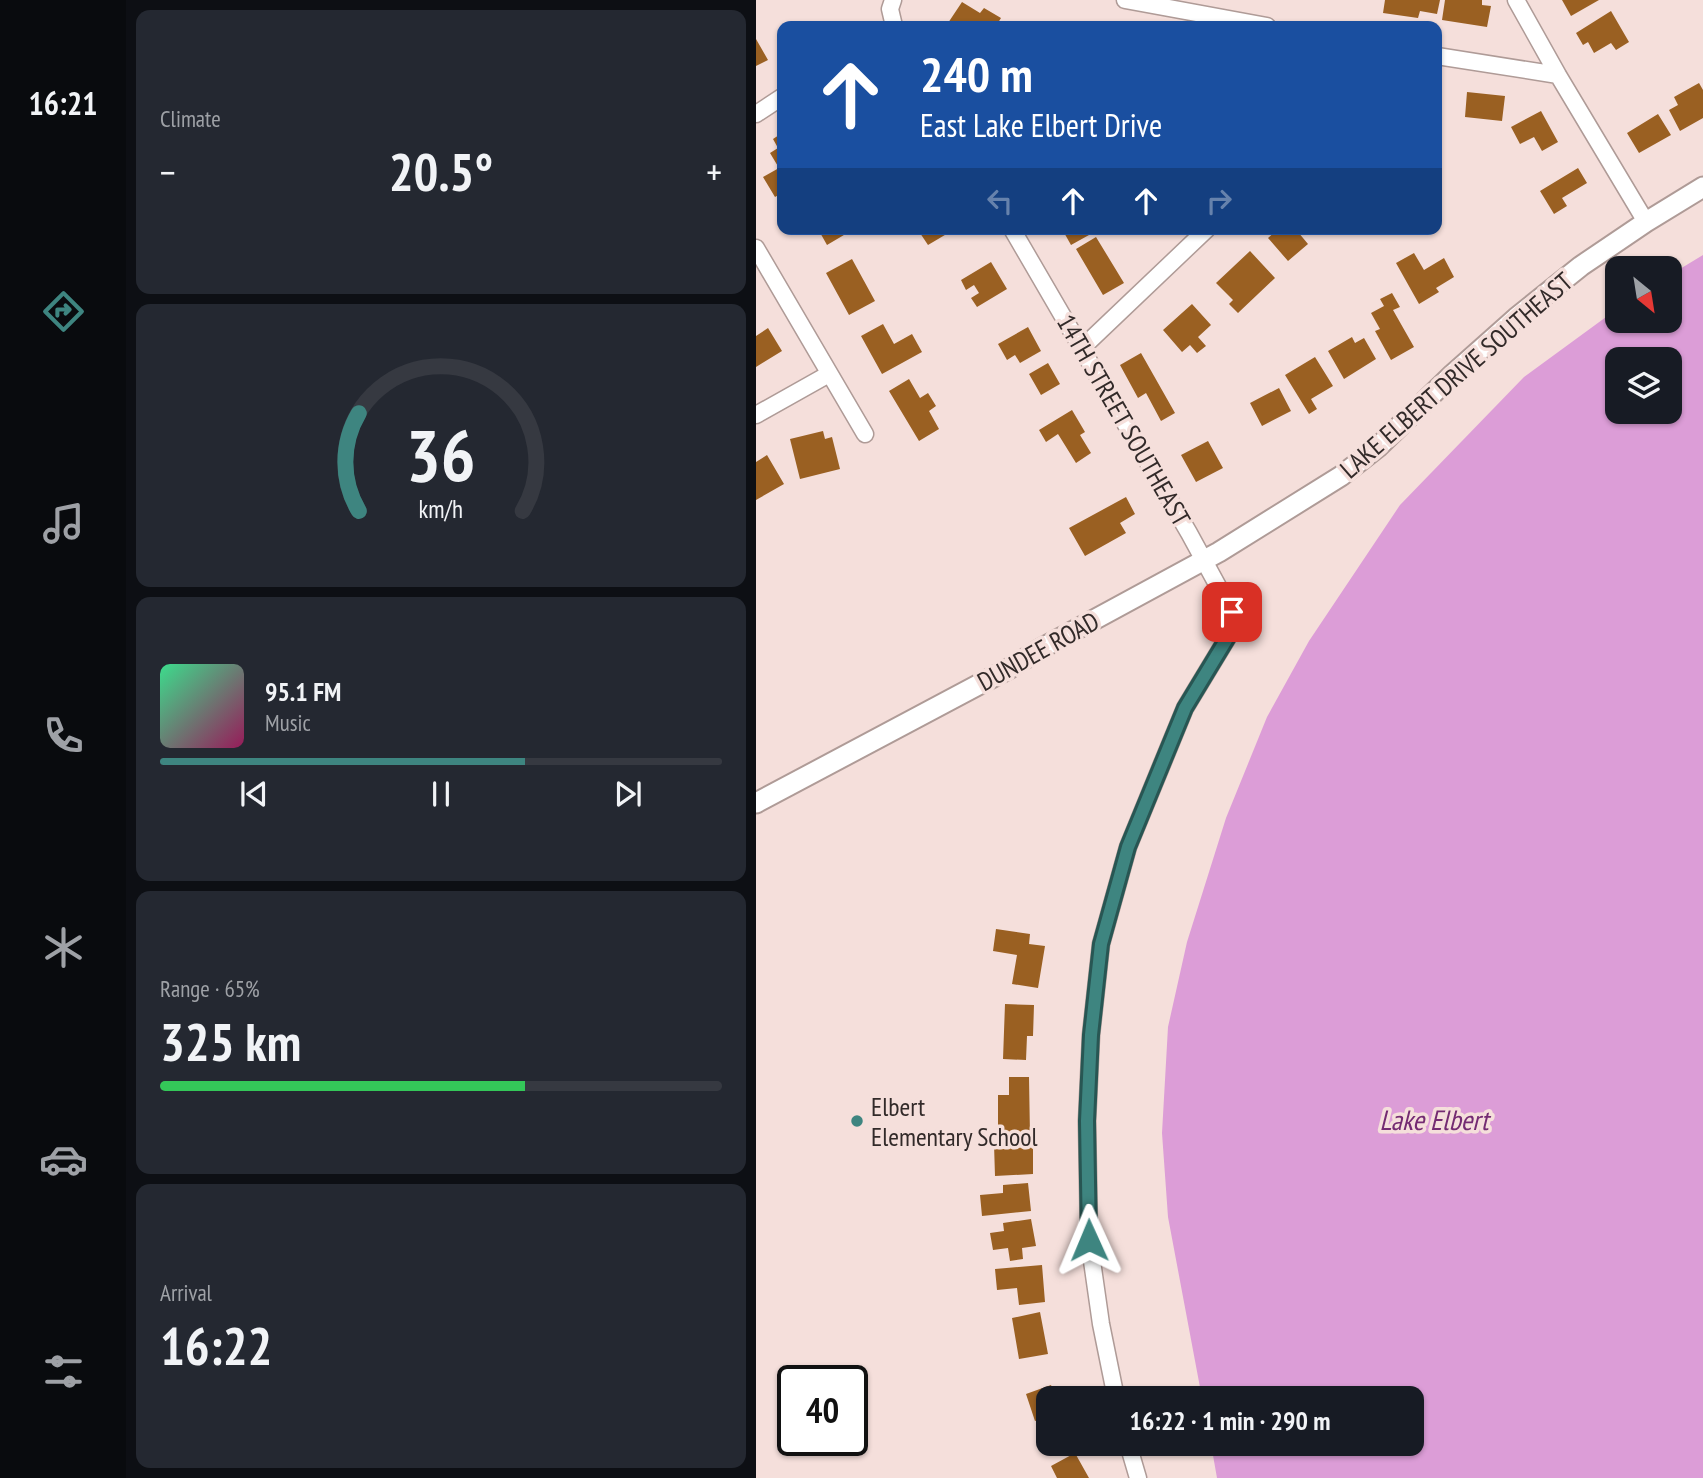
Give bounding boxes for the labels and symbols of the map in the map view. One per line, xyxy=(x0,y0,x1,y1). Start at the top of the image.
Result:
north arrow xyxy=(1605,256,1682,332)
street label: LAKE ELBERT DRIVE SOUTHEAST xyxy=(1333,265,1579,485)
street label: 14TH STREET SOUTHEAST xyxy=(1050,308,1198,532)
pin xyxy=(1202,582,1262,642)
street label: DUNDEE ROAD xyxy=(971,604,1105,698)
place label: Elbert Elementary School xyxy=(871,1090,1038,1153)
water label: Lake Elbert xyxy=(1380,1101,1492,1138)
marker: Elbert Elementary School xyxy=(849,1113,865,1129)
position arrow xyxy=(1052,1203,1126,1277)
speed limit sign: 40 xyxy=(777,1365,868,1456)

